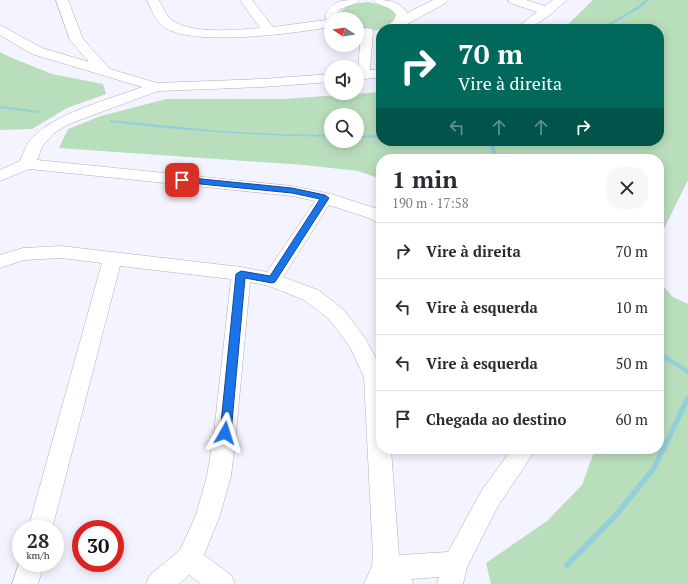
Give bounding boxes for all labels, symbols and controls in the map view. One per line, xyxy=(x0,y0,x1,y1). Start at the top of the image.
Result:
north arrow xyxy=(324,12,364,52)
map controls xyxy=(324,12,364,148)
text: 70 m xyxy=(458,35,523,72)
icon: right xyxy=(392,40,444,92)
button: sound xyxy=(324,60,364,100)
text: Vire à direita xyxy=(458,71,562,95)
button: search xyxy=(324,108,364,148)
icon: left xyxy=(446,116,468,138)
icon: ahead xyxy=(488,116,510,138)
icon: ahead xyxy=(530,116,552,138)
icon: right xyxy=(572,116,594,138)
pin xyxy=(165,163,199,197)
text: 1 min xyxy=(392,163,458,195)
button: close xyxy=(606,167,648,209)
icon: arrive xyxy=(171,169,193,191)
text: 190 m · 17:58 xyxy=(392,194,469,212)
icon: right xyxy=(392,240,414,262)
text: Vire à direita xyxy=(426,241,521,261)
text: 70 m xyxy=(615,241,648,261)
icon: left xyxy=(392,296,414,318)
text: Vire à esquerda xyxy=(426,297,538,317)
text: 10 m xyxy=(615,297,648,317)
icon: left xyxy=(392,352,414,374)
text: Vire à esquerda xyxy=(426,353,538,373)
text: 50 m xyxy=(615,353,648,373)
icon: arrive xyxy=(392,408,414,430)
text: Chegada ao destino xyxy=(426,409,566,429)
text: 60 m xyxy=(615,409,648,429)
position arrow xyxy=(204,412,246,454)
speed limit sign: 30 xyxy=(72,520,124,572)
text: 28 xyxy=(27,527,49,554)
text: km/h xyxy=(26,549,50,562)

